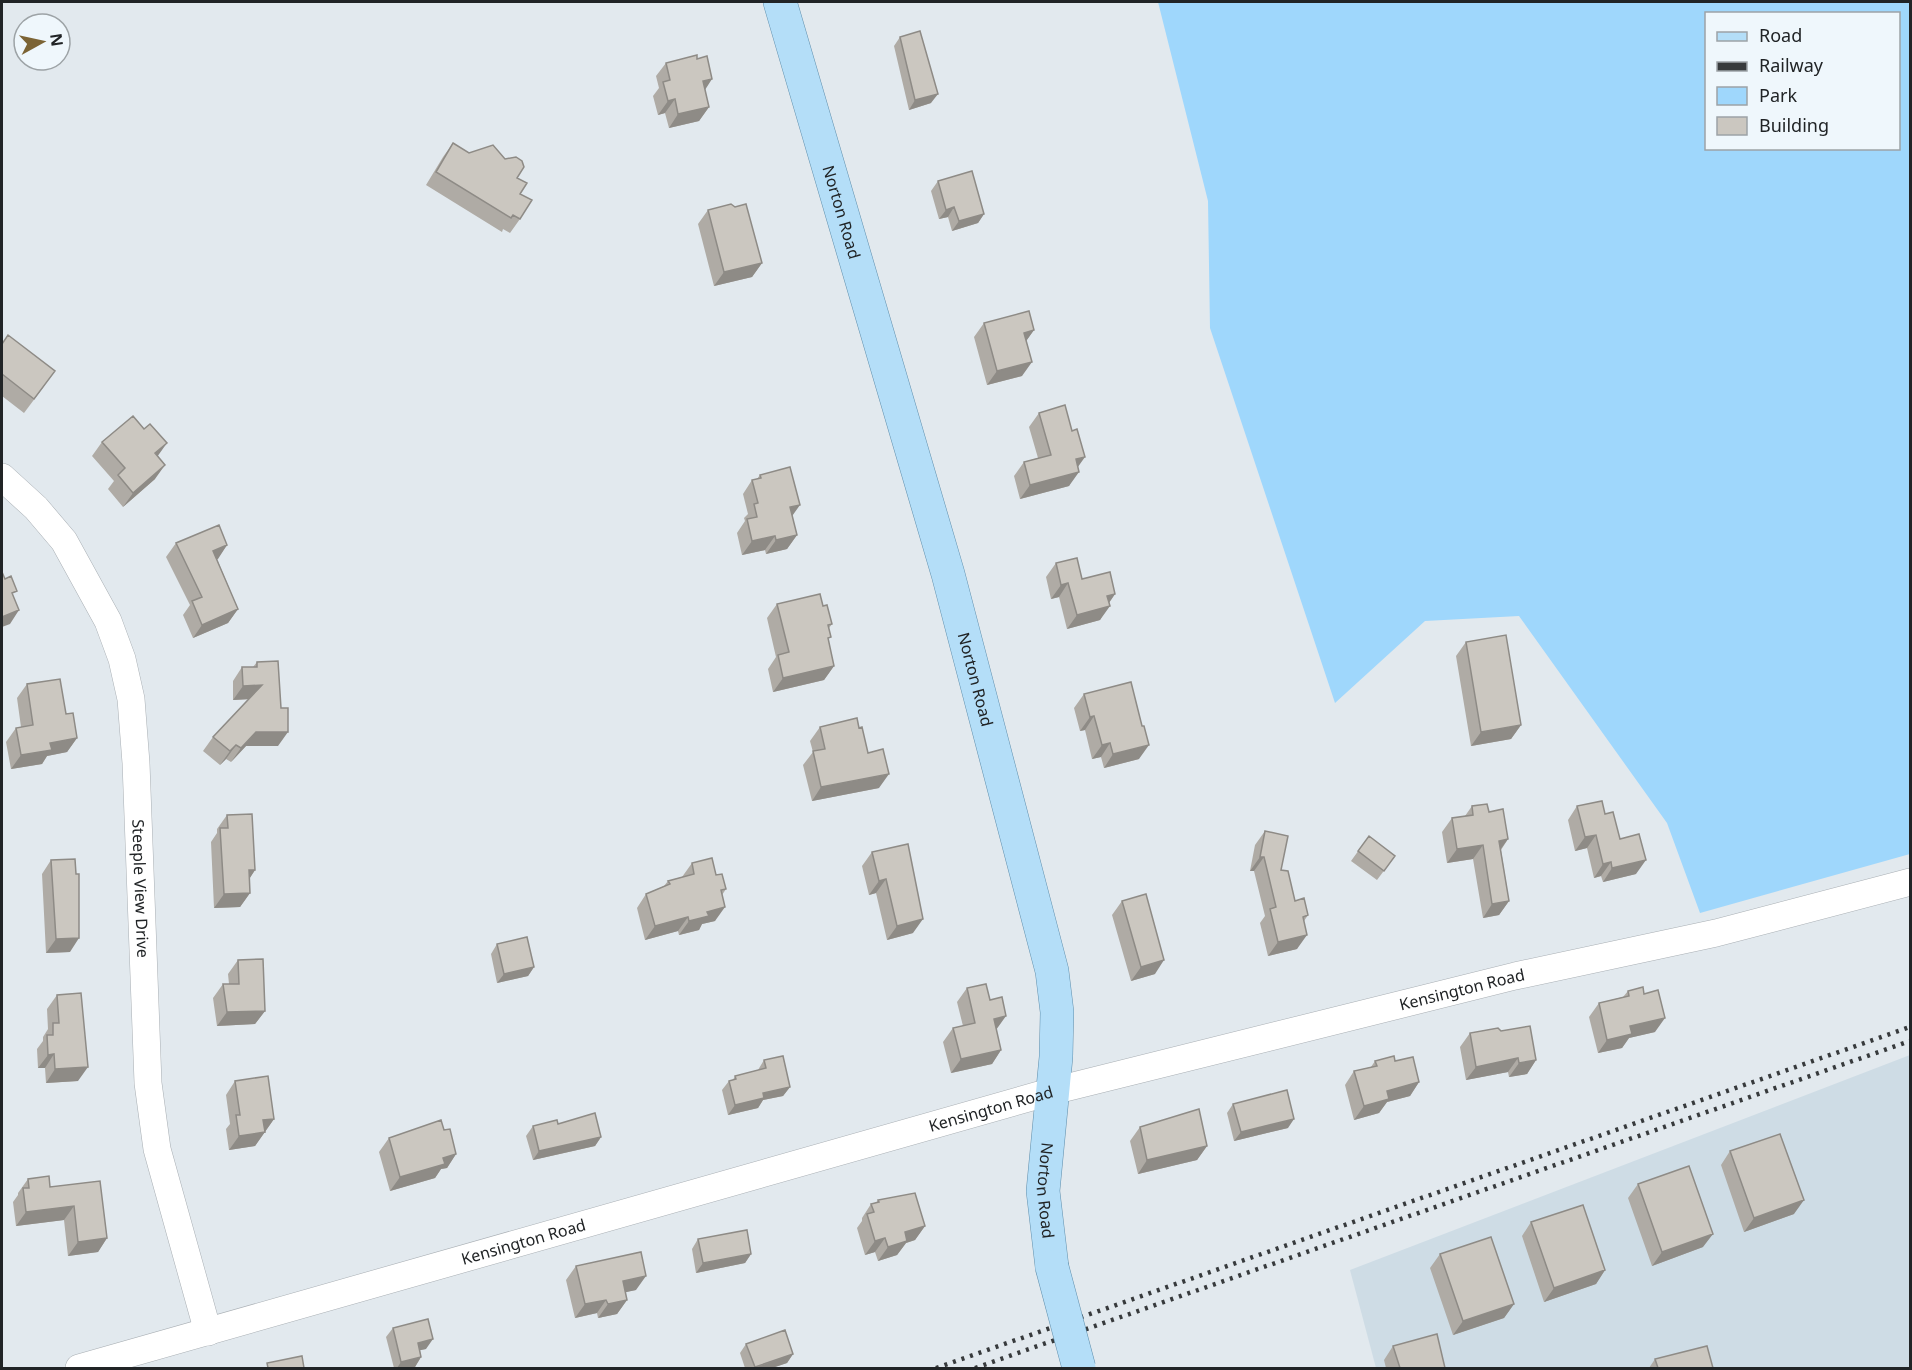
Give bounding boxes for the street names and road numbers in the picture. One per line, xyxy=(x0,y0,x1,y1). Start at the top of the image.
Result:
street label: Norton Road xyxy=(818,163,866,262)
street label: Norton Road xyxy=(953,630,998,729)
street label: Steeple View Drive xyxy=(127,819,154,958)
street label: Kensington Road xyxy=(1397,963,1527,1015)
street label: Kensington Road xyxy=(926,1081,1056,1137)
street label: Norton Road xyxy=(1032,1141,1060,1240)
street label: Kensington Road xyxy=(459,1213,588,1270)

